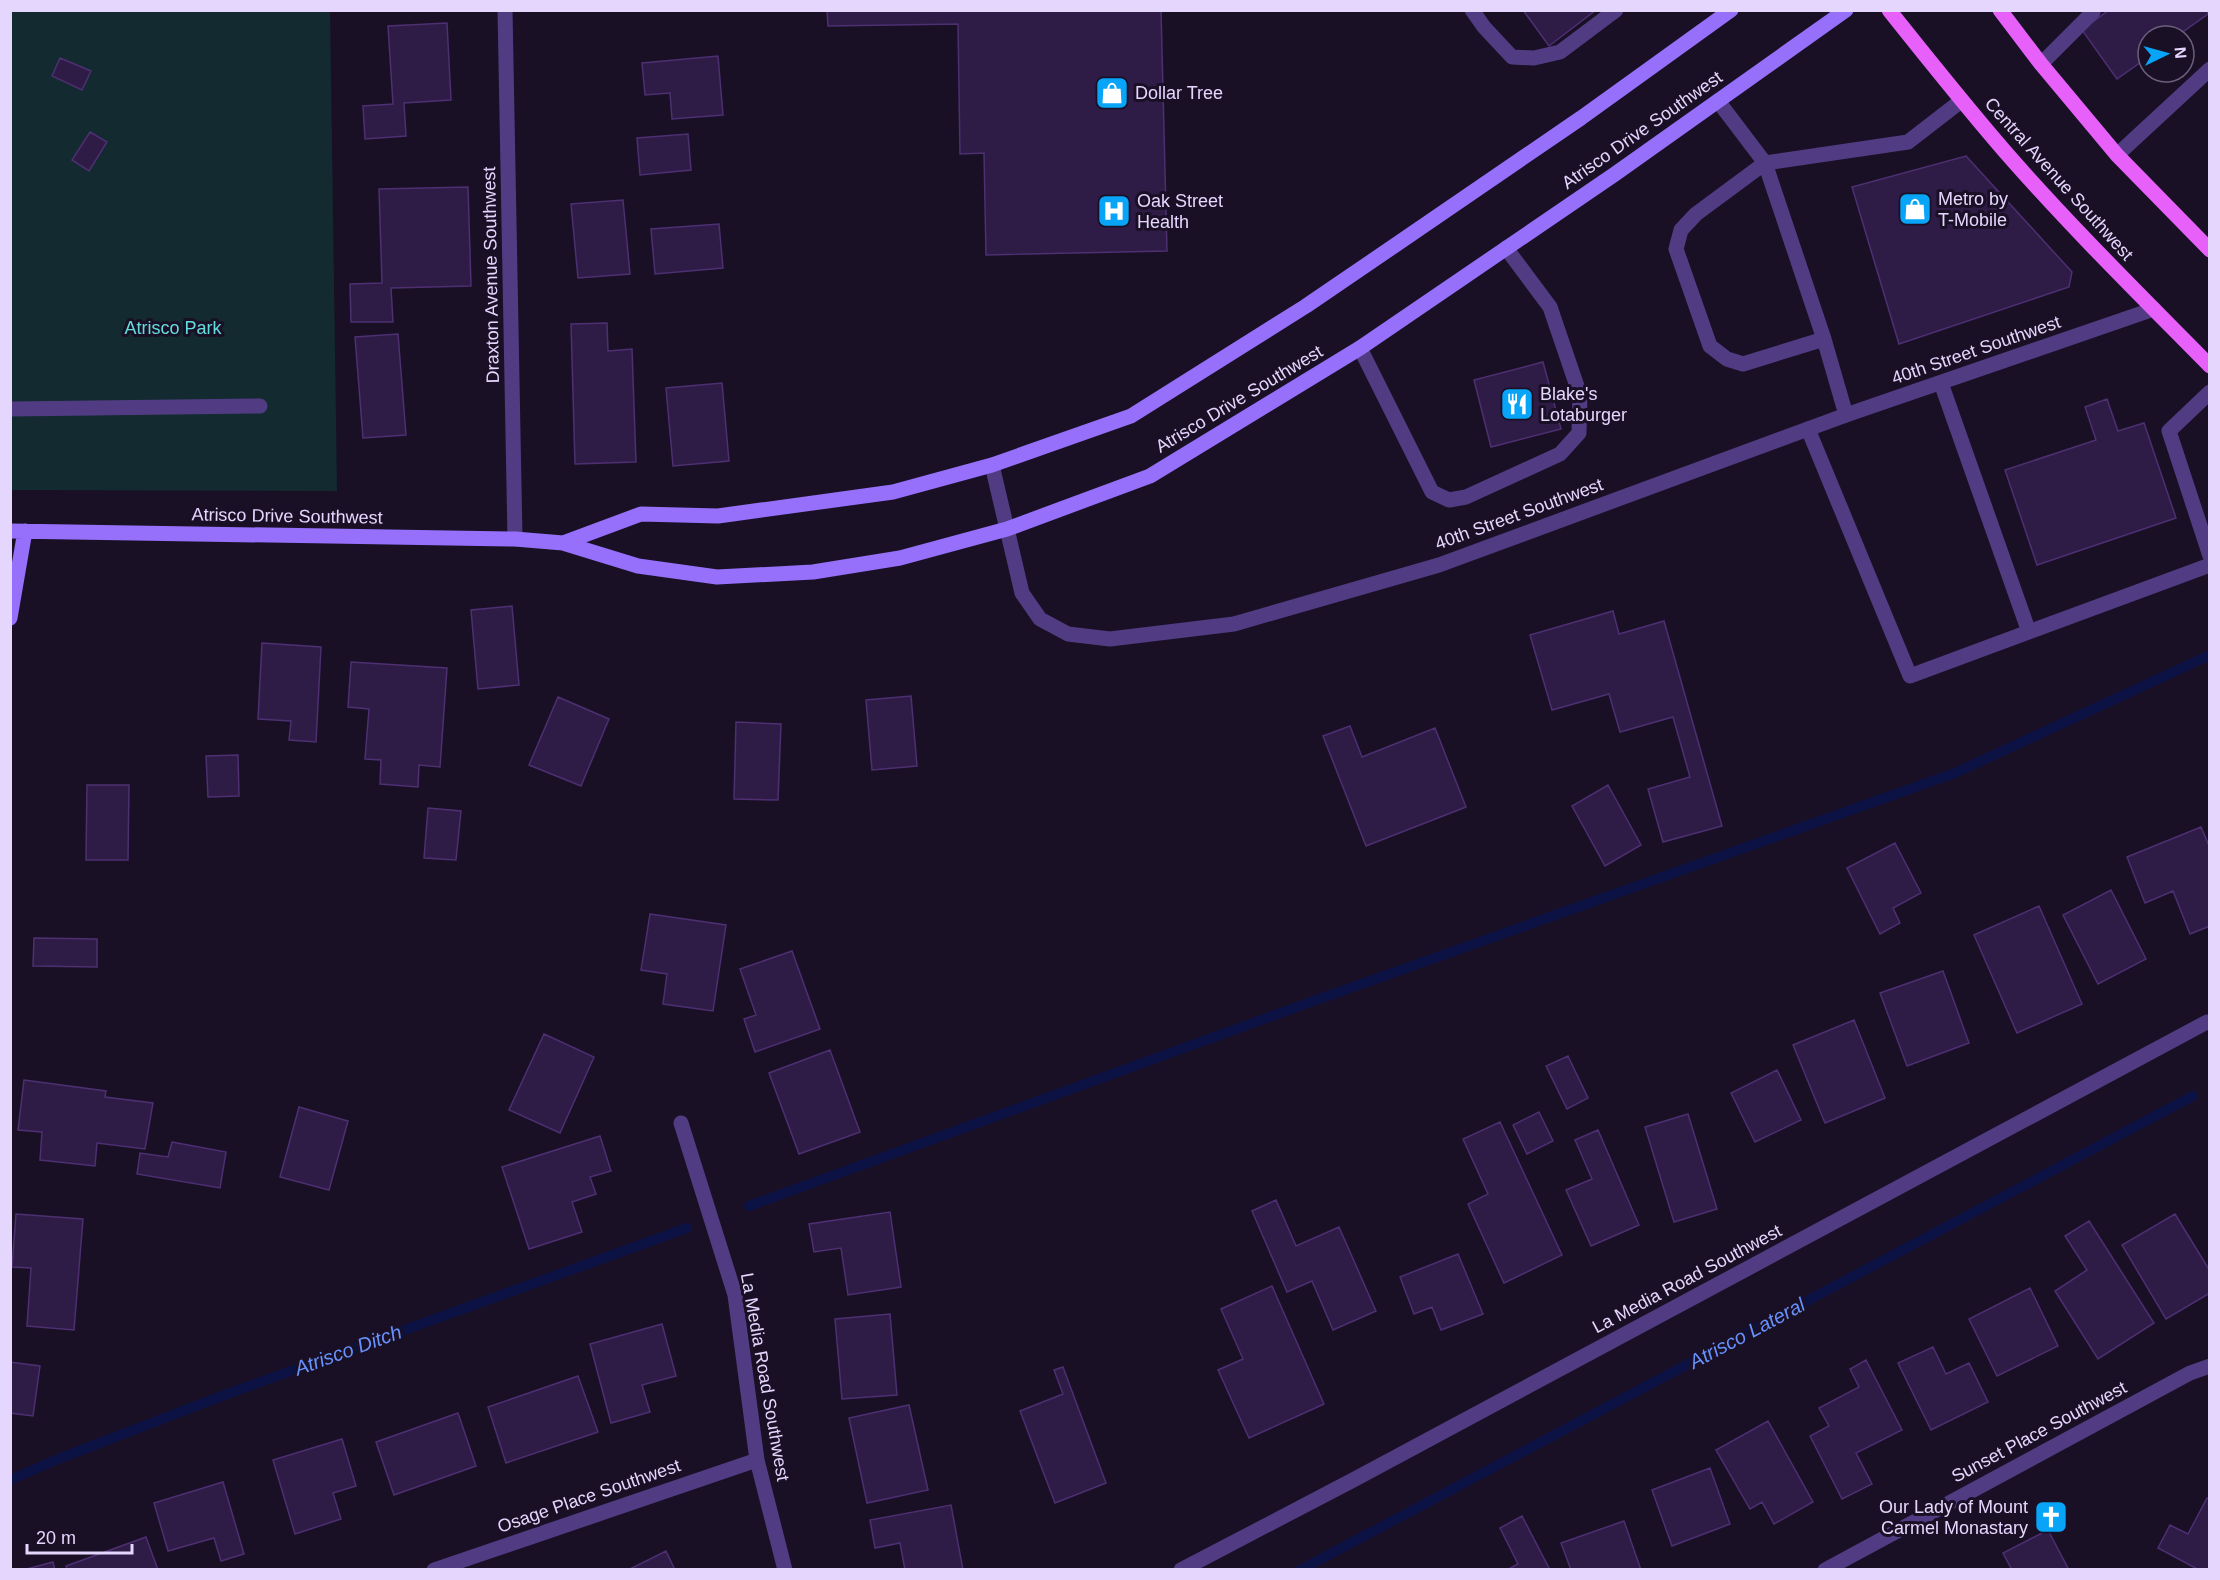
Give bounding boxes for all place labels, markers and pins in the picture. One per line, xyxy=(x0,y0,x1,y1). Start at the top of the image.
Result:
shop icon: Dollar Tree xyxy=(1094,75,1130,111)
place label: Dollar Tree xyxy=(1135,83,1223,103)
place label: Metro by T-Mobile xyxy=(1938,189,2008,230)
place label: Oak Street Health xyxy=(1137,191,1223,232)
shop icon: Metro by T-Mobile xyxy=(1897,191,1933,227)
hospital icon: Oak Street Health xyxy=(1096,193,1132,229)
place label: Blake's Lotaburger xyxy=(1540,384,1627,425)
restaurant icon: Blake's Lotaburger xyxy=(1499,386,1535,422)
place label: Our Lady of Mount Carmel Monastary xyxy=(1879,1497,2028,1538)
church icon: Our Lady of Mount Carmel Monastary xyxy=(2033,1499,2069,1535)

